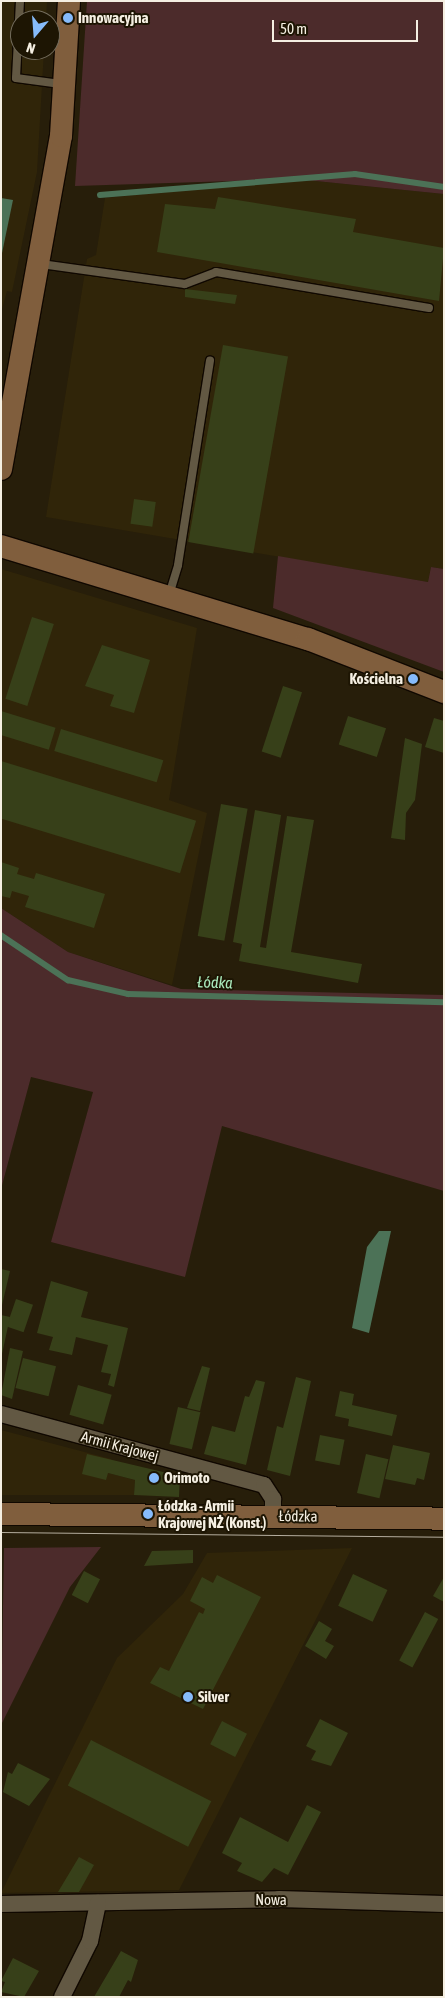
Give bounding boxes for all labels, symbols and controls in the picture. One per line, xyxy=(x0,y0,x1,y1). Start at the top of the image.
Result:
place label: Innowacyjna xyxy=(78,9,148,27)
north arrow xyxy=(10,10,60,60)
scale bar xyxy=(275,10,421,42)
marker: Innowacyjna xyxy=(62,12,74,24)
text: 50 m xyxy=(280,20,307,37)
text: N xyxy=(24,39,37,57)
place label: Kościelna xyxy=(350,670,403,688)
marker: Kościelna xyxy=(407,673,419,685)
water label: Łódka xyxy=(197,972,233,992)
street label: Armii Krajowej xyxy=(79,1427,161,1465)
place label: Orimoto xyxy=(164,1469,210,1487)
marker: Orimoto xyxy=(148,1472,160,1484)
place label: Łódzka - Armii Krajowej NŻ (Konst.) xyxy=(158,1496,266,1531)
street label: Łódzka xyxy=(278,1507,318,1525)
marker: Łódzka - Armii Krajowej NŻ (Konst.) xyxy=(142,1508,154,1520)
place label: Silver xyxy=(198,1688,229,1706)
marker: Silver xyxy=(182,1691,194,1703)
street label: Nowa xyxy=(255,1891,287,1909)

